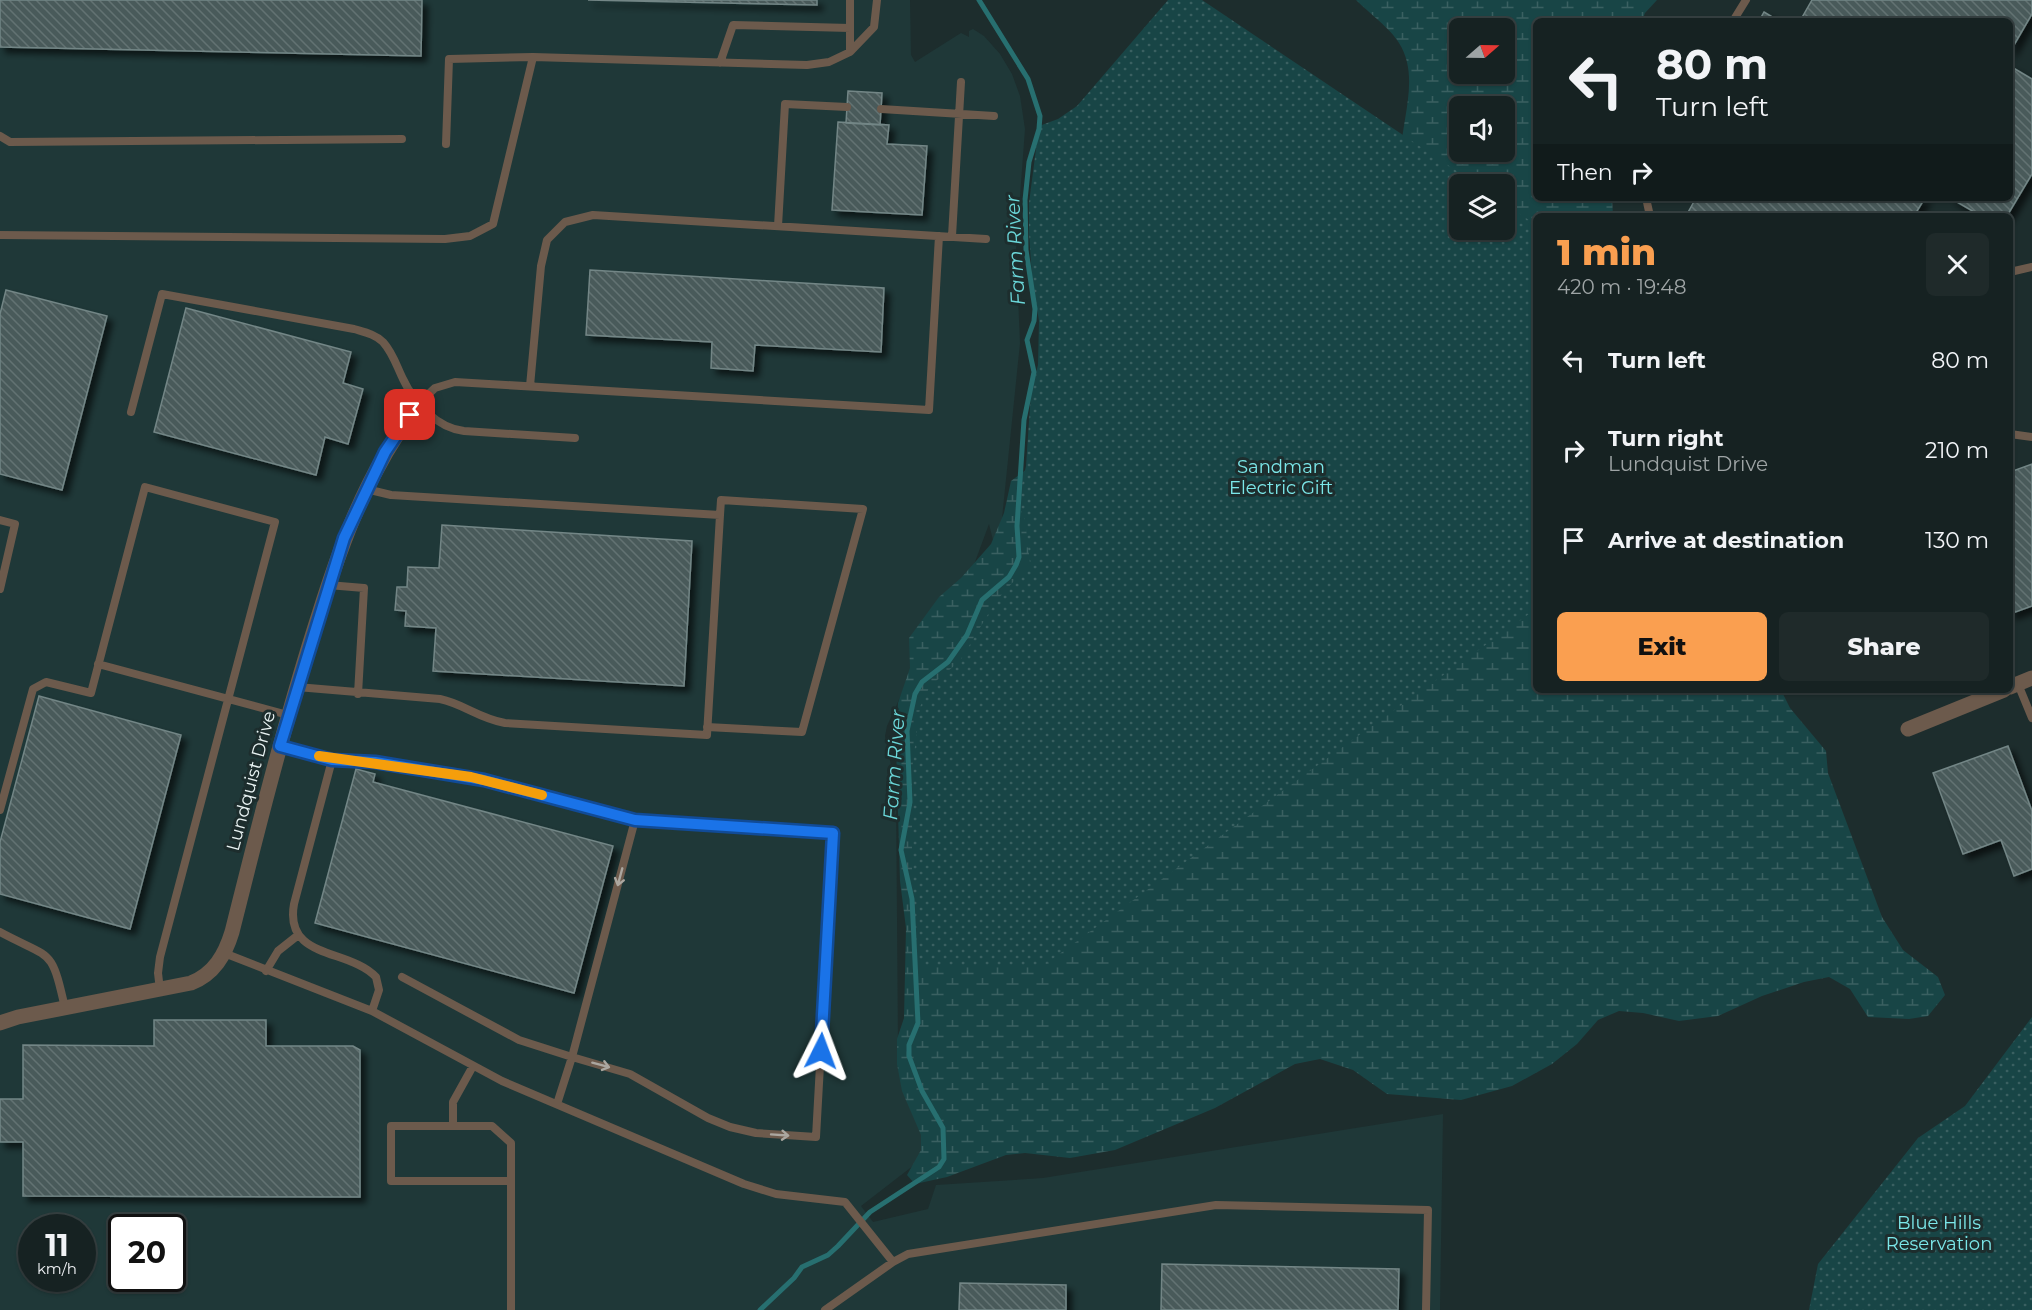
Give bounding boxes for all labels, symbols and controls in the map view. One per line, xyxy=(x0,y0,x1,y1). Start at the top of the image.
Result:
north arrow xyxy=(1449,18,1515,84)
map controls xyxy=(1449,18,1515,240)
text: 80 m xyxy=(1656,38,1768,90)
icon: left xyxy=(1557,42,1635,120)
text: Turn left xyxy=(1656,90,1769,123)
button: sound xyxy=(1449,96,1515,162)
icon: right xyxy=(1625,156,1658,189)
text: Then xyxy=(1557,159,1613,186)
button: layers xyxy=(1449,174,1515,240)
water label: Farm River xyxy=(1000,193,1030,306)
text: 1 min xyxy=(1557,230,1656,274)
button: close xyxy=(1926,233,1989,296)
text: 420 m · 19:48 xyxy=(1557,275,1687,299)
icon: left xyxy=(1557,344,1590,377)
text: Turn left xyxy=(1608,347,1706,374)
text: 80 m xyxy=(1931,347,1989,374)
pin xyxy=(384,389,435,440)
icon: arrive xyxy=(393,398,426,431)
text: Turn right xyxy=(1608,425,1723,452)
icon: right xyxy=(1557,434,1590,467)
text: 210 m xyxy=(1925,437,1989,464)
text: Lundquist Drive xyxy=(1608,452,1768,476)
park label: Sandman Electric Gift xyxy=(1229,456,1333,499)
icon: arrive xyxy=(1557,524,1590,557)
text: Arrive at destination xyxy=(1608,527,1844,554)
text: 130 m xyxy=(1925,527,1989,554)
button: Exit xyxy=(1557,612,1767,681)
button: Share xyxy=(1779,612,1989,681)
street label: Lundquist Drive xyxy=(222,708,280,853)
water label: Farm River xyxy=(878,708,910,821)
one-way arrow xyxy=(614,867,625,886)
position arrow xyxy=(789,1019,853,1083)
one-way arrow xyxy=(591,1059,610,1071)
one-way arrow xyxy=(770,1129,790,1140)
park label: Blue Hills Reservation xyxy=(1886,1212,1992,1255)
speed limit sign: 20 xyxy=(108,1214,186,1292)
text: 11 xyxy=(45,1227,69,1264)
text: km/h xyxy=(37,1259,77,1278)

